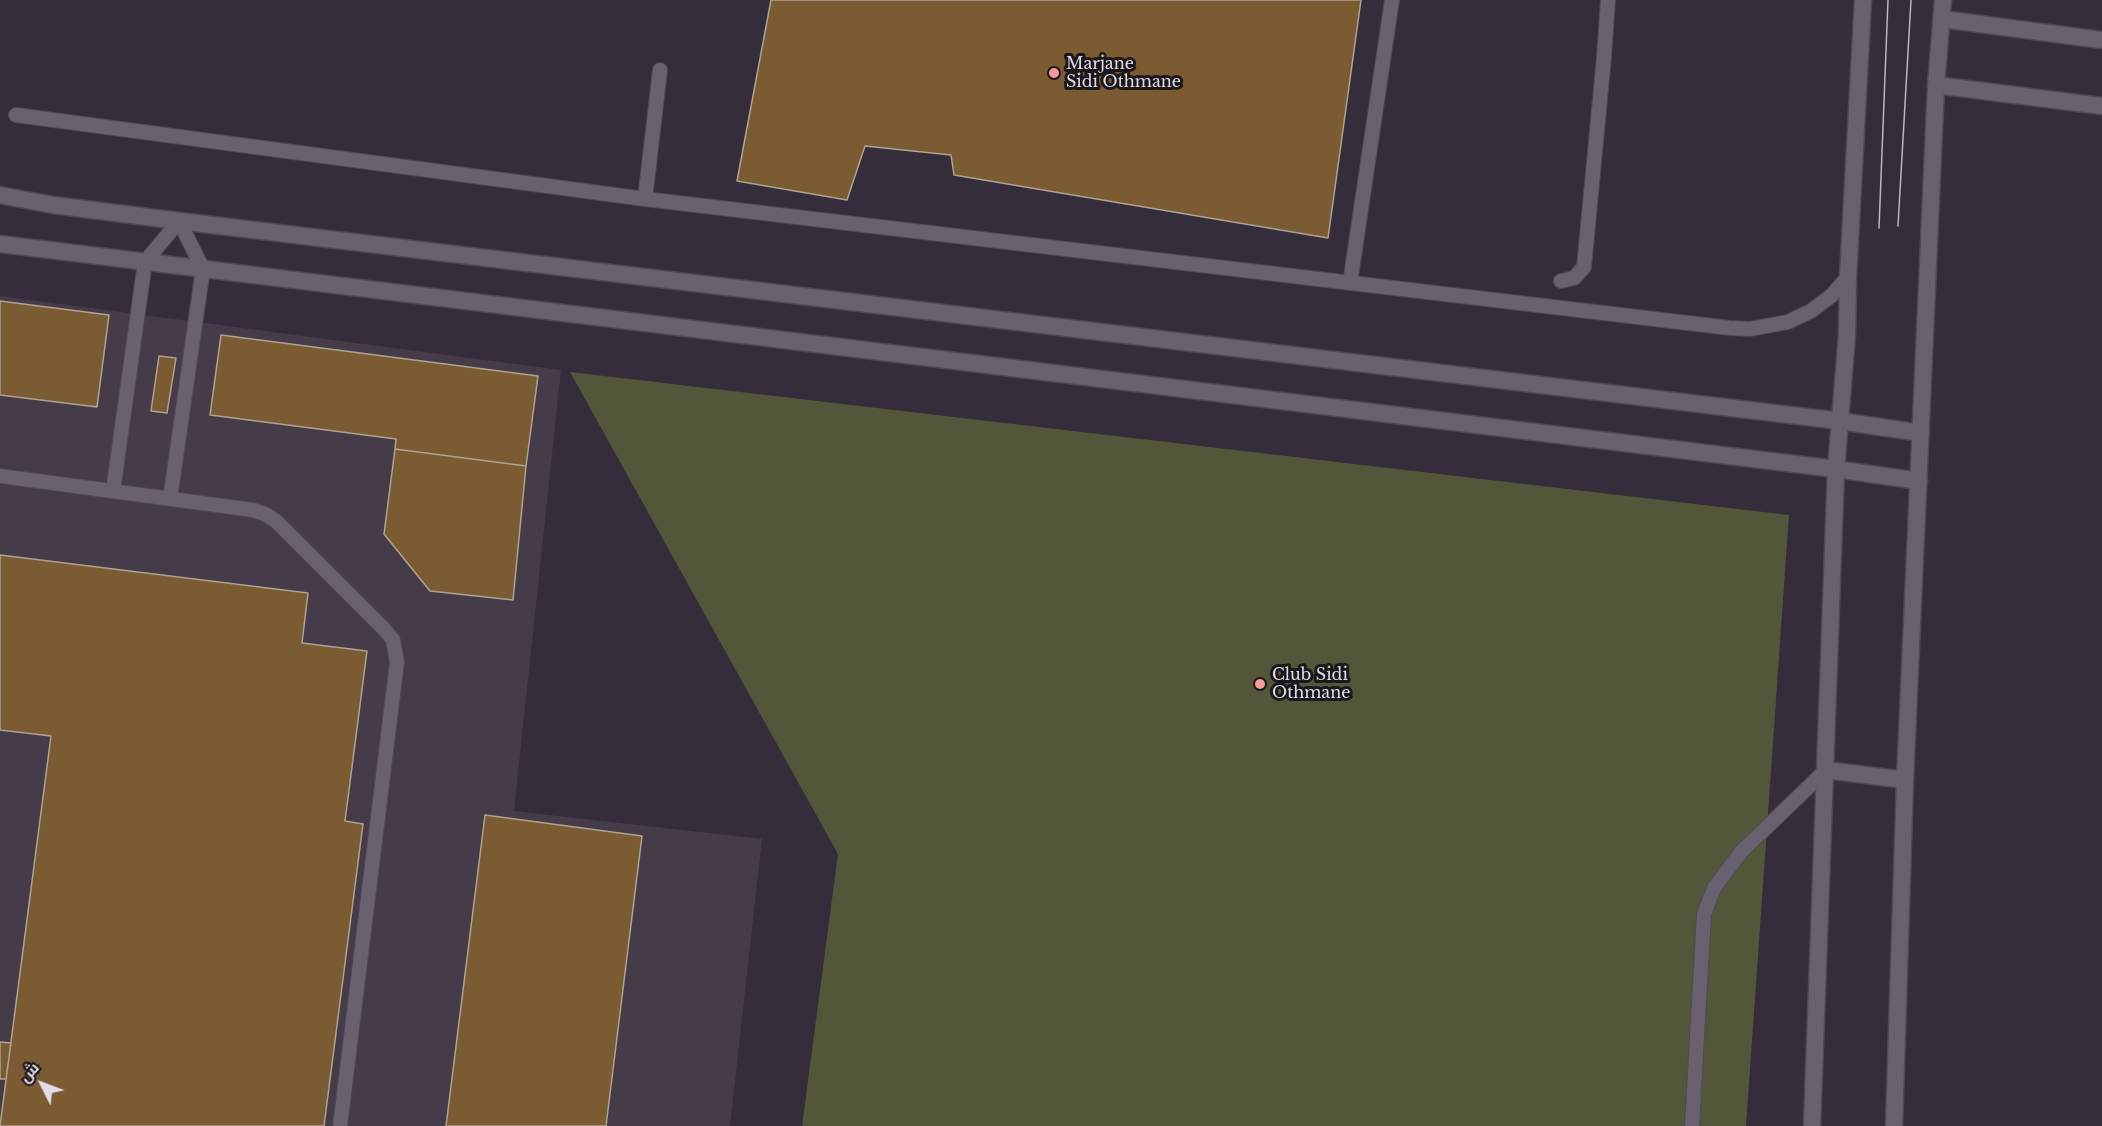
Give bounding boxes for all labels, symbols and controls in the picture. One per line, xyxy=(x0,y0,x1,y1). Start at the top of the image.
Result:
place label: Marjane Sidi Othmane xyxy=(1066,54,1181,92)
marker: Marjane Sidi Othmane xyxy=(1047,66,1061,80)
place label: Club Sidi Othmane xyxy=(1272,665,1350,703)
marker: Club Sidi Othmane xyxy=(1253,677,1267,691)
north arrow xyxy=(12,1054,72,1114)
text: ش xyxy=(14,1058,43,1086)

